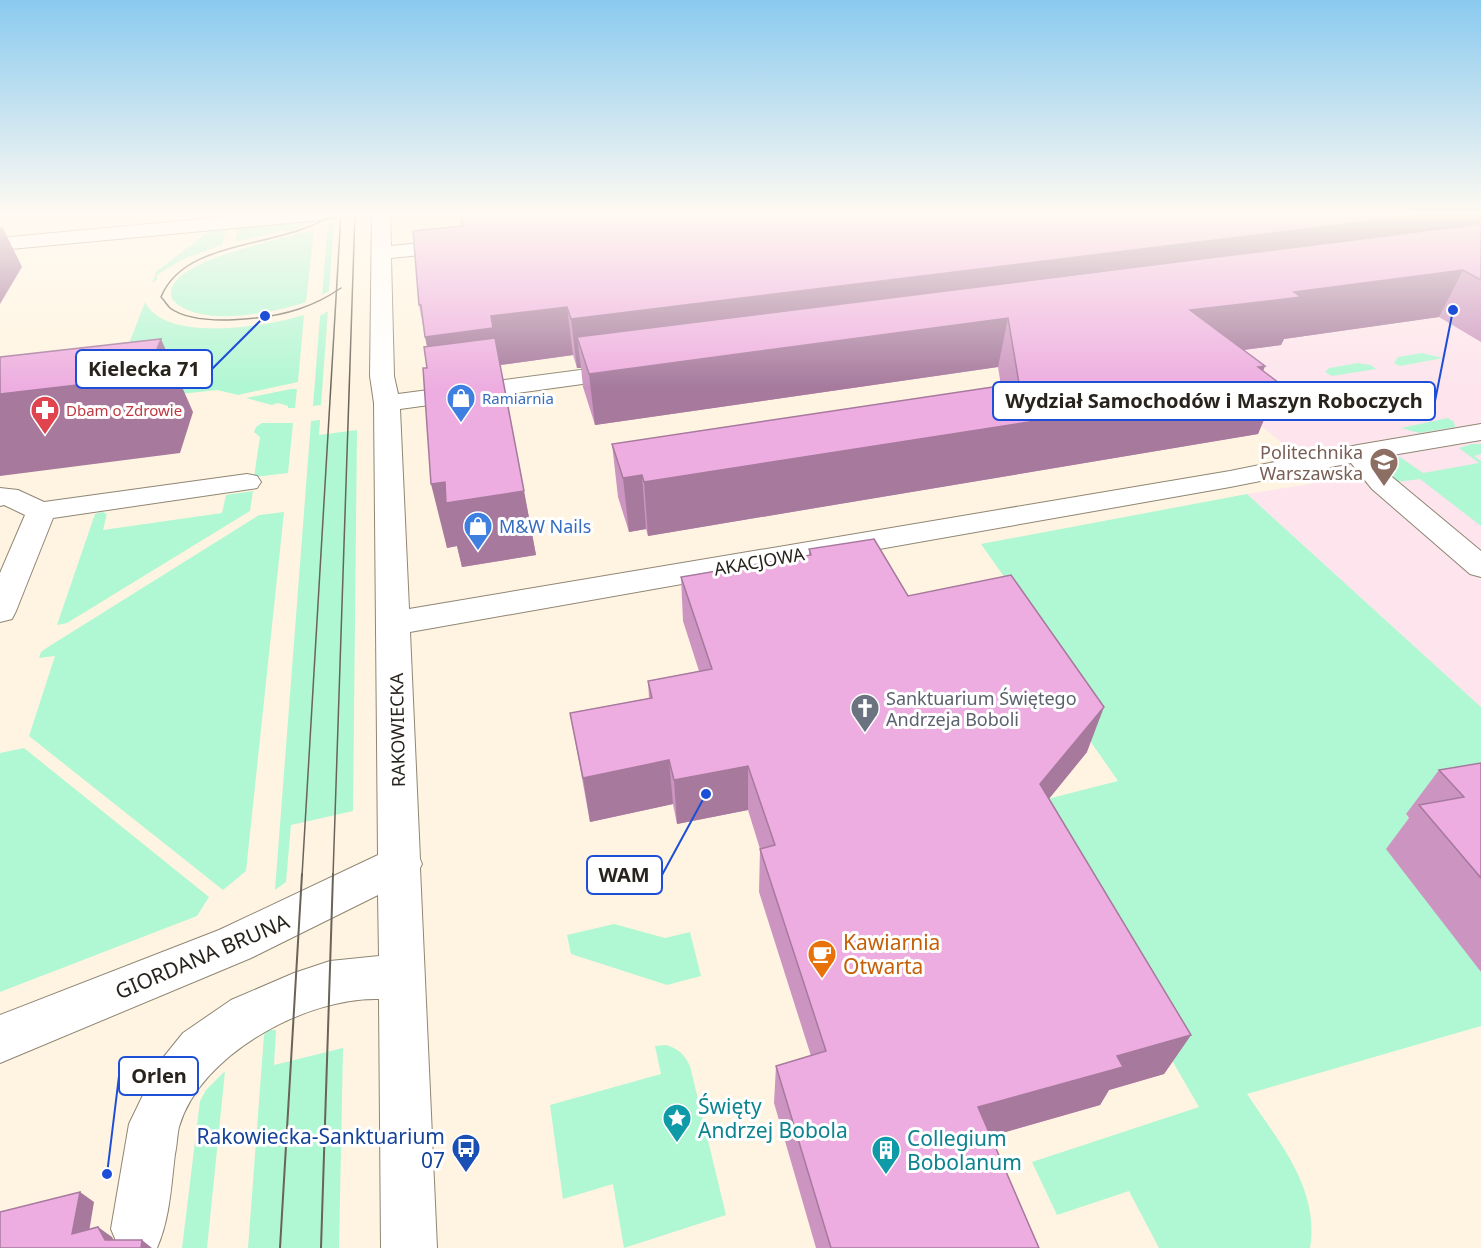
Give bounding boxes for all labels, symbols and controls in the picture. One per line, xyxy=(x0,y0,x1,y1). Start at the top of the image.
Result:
callout: Kielecka 71 xyxy=(76,350,212,388)
text: Kielecka 71 xyxy=(88,355,200,382)
shop icon: Ramiarnia xyxy=(445,382,477,424)
callout: Wydział Samochodów i Maszyn Roboczych xyxy=(993,382,1435,420)
text: Wydział Samochodów i Maszyn Roboczych xyxy=(1005,387,1423,414)
place label: Ramiarnia xyxy=(482,388,554,408)
pharmacy icon: Dbam o Zdrowie xyxy=(29,394,61,436)
place label: Dbam o Zdrowie xyxy=(66,400,182,420)
place label: Politechnika Warszawska xyxy=(1259,440,1363,485)
school or university icon: Politechnika Warszawska xyxy=(1368,446,1400,488)
shop icon: M&W Nails xyxy=(462,510,494,552)
place label: M&W Nails xyxy=(499,514,591,538)
street label: AKACJOWA xyxy=(712,541,807,581)
street label: RAKOWIECKA xyxy=(384,672,410,787)
place label: Sanktuarium Świętego Andrzeja Boboli xyxy=(886,686,1077,731)
church icon: Sanktuarium Świętego Andrzeja Boboli xyxy=(849,692,881,734)
callout: WAM xyxy=(587,856,662,894)
text: WAM xyxy=(598,861,650,888)
street label: GIORDANA BRUNA xyxy=(111,906,294,1005)
place label: Kawiarnia Otwarta xyxy=(843,928,940,980)
cafe icon: Kawiarnia Otwarta xyxy=(806,938,838,980)
callout: Orlen xyxy=(119,1057,198,1095)
text: Orlen xyxy=(131,1062,187,1089)
place label: Święty Andrzej Bobola xyxy=(698,1092,848,1144)
place icon: Święty Andrzej Bobola xyxy=(661,1102,693,1144)
place label: Rakowiecka-Sanktuarium 07 xyxy=(197,1122,445,1174)
place label: Collegium Bobolanum xyxy=(907,1124,1022,1176)
bus stop icon: Rakowiecka-Sanktuarium 07 xyxy=(450,1132,482,1174)
building icon: Collegium Bobolanum xyxy=(870,1134,902,1176)

